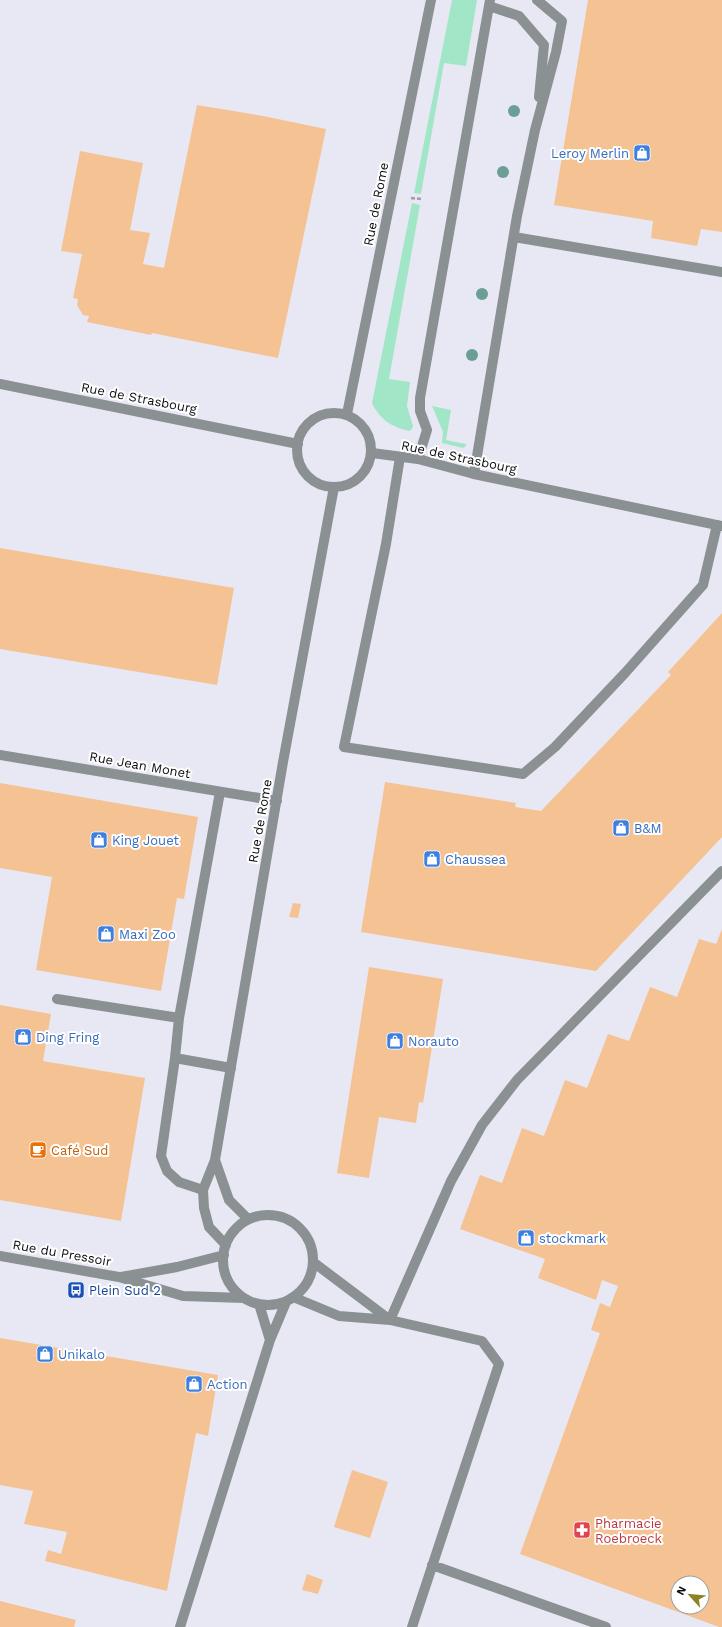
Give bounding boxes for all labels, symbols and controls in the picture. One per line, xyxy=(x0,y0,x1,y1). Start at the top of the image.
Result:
shop icon: Leroy Merlin xyxy=(632,143,652,163)
place label: Leroy Merlin xyxy=(551,146,629,161)
street label: Rue de Rome xyxy=(361,161,391,247)
street label: Rue de Strasbourg xyxy=(80,379,198,417)
street label: Rue de Strasbourg xyxy=(400,437,518,477)
street label: Rue Jean Monet xyxy=(88,749,192,781)
street label: Rue de Rome xyxy=(245,778,275,864)
shop icon: B&M xyxy=(611,818,631,838)
place label: B&M xyxy=(634,821,662,836)
shop icon: King Jouet xyxy=(89,830,109,850)
place label: King Jouet xyxy=(112,833,179,848)
shop icon: Chaussea xyxy=(422,849,442,869)
place label: Chaussea xyxy=(445,852,507,867)
shop icon: Maxi Zoo xyxy=(96,924,116,944)
place label: Maxi Zoo xyxy=(119,927,176,942)
shop icon: Ding Fring xyxy=(13,1027,33,1047)
place label: Ding Fring xyxy=(36,1030,99,1045)
shop icon: Norauto xyxy=(385,1031,405,1051)
place label: Norauto xyxy=(408,1034,459,1049)
cafe icon: Café Sud xyxy=(28,1140,48,1160)
place label: Café Sud xyxy=(51,1143,109,1158)
shop icon: stockmark xyxy=(516,1228,536,1248)
place label: stockmark xyxy=(539,1231,607,1246)
street label: Rue du Pressoir xyxy=(12,1237,112,1269)
bus stop icon: Plein Sud 2 xyxy=(66,1280,86,1300)
place label: Plein Sud 2 xyxy=(89,1283,161,1298)
shop icon: Unikalo xyxy=(35,1344,55,1364)
place label: Unikalo xyxy=(58,1347,105,1362)
shop icon: Action xyxy=(184,1374,204,1394)
place label: Action xyxy=(207,1377,248,1392)
place label: Pharmacie Roebroeck xyxy=(595,1516,663,1546)
pharmacy icon: Pharmacie Roebroeck xyxy=(572,1520,592,1540)
north arrow xyxy=(670,1575,710,1615)
text: N xyxy=(674,1584,689,1597)

